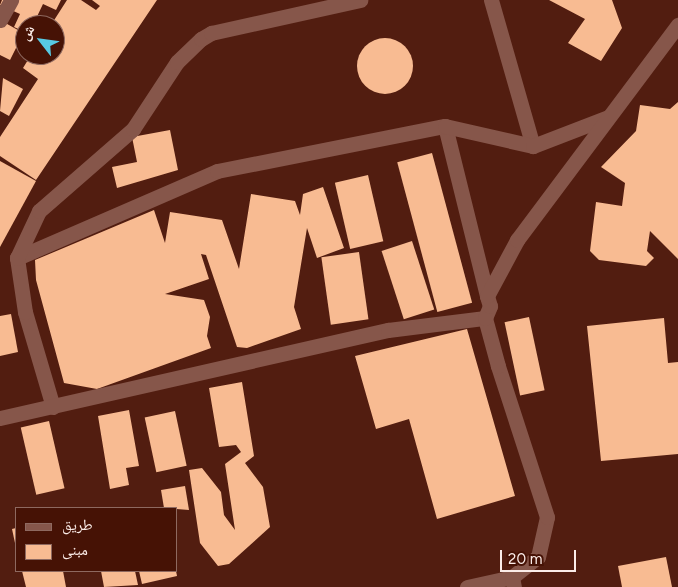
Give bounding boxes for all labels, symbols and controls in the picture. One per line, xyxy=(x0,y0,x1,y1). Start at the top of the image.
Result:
north arrow xyxy=(15,15,65,65)
text: ش xyxy=(16,22,39,43)
legend xyxy=(15,507,178,572)
text: طريق xyxy=(62,516,93,534)
scale bar xyxy=(503,540,579,572)
text: مبنى xyxy=(62,541,88,559)
text: 20 m xyxy=(508,550,542,568)

